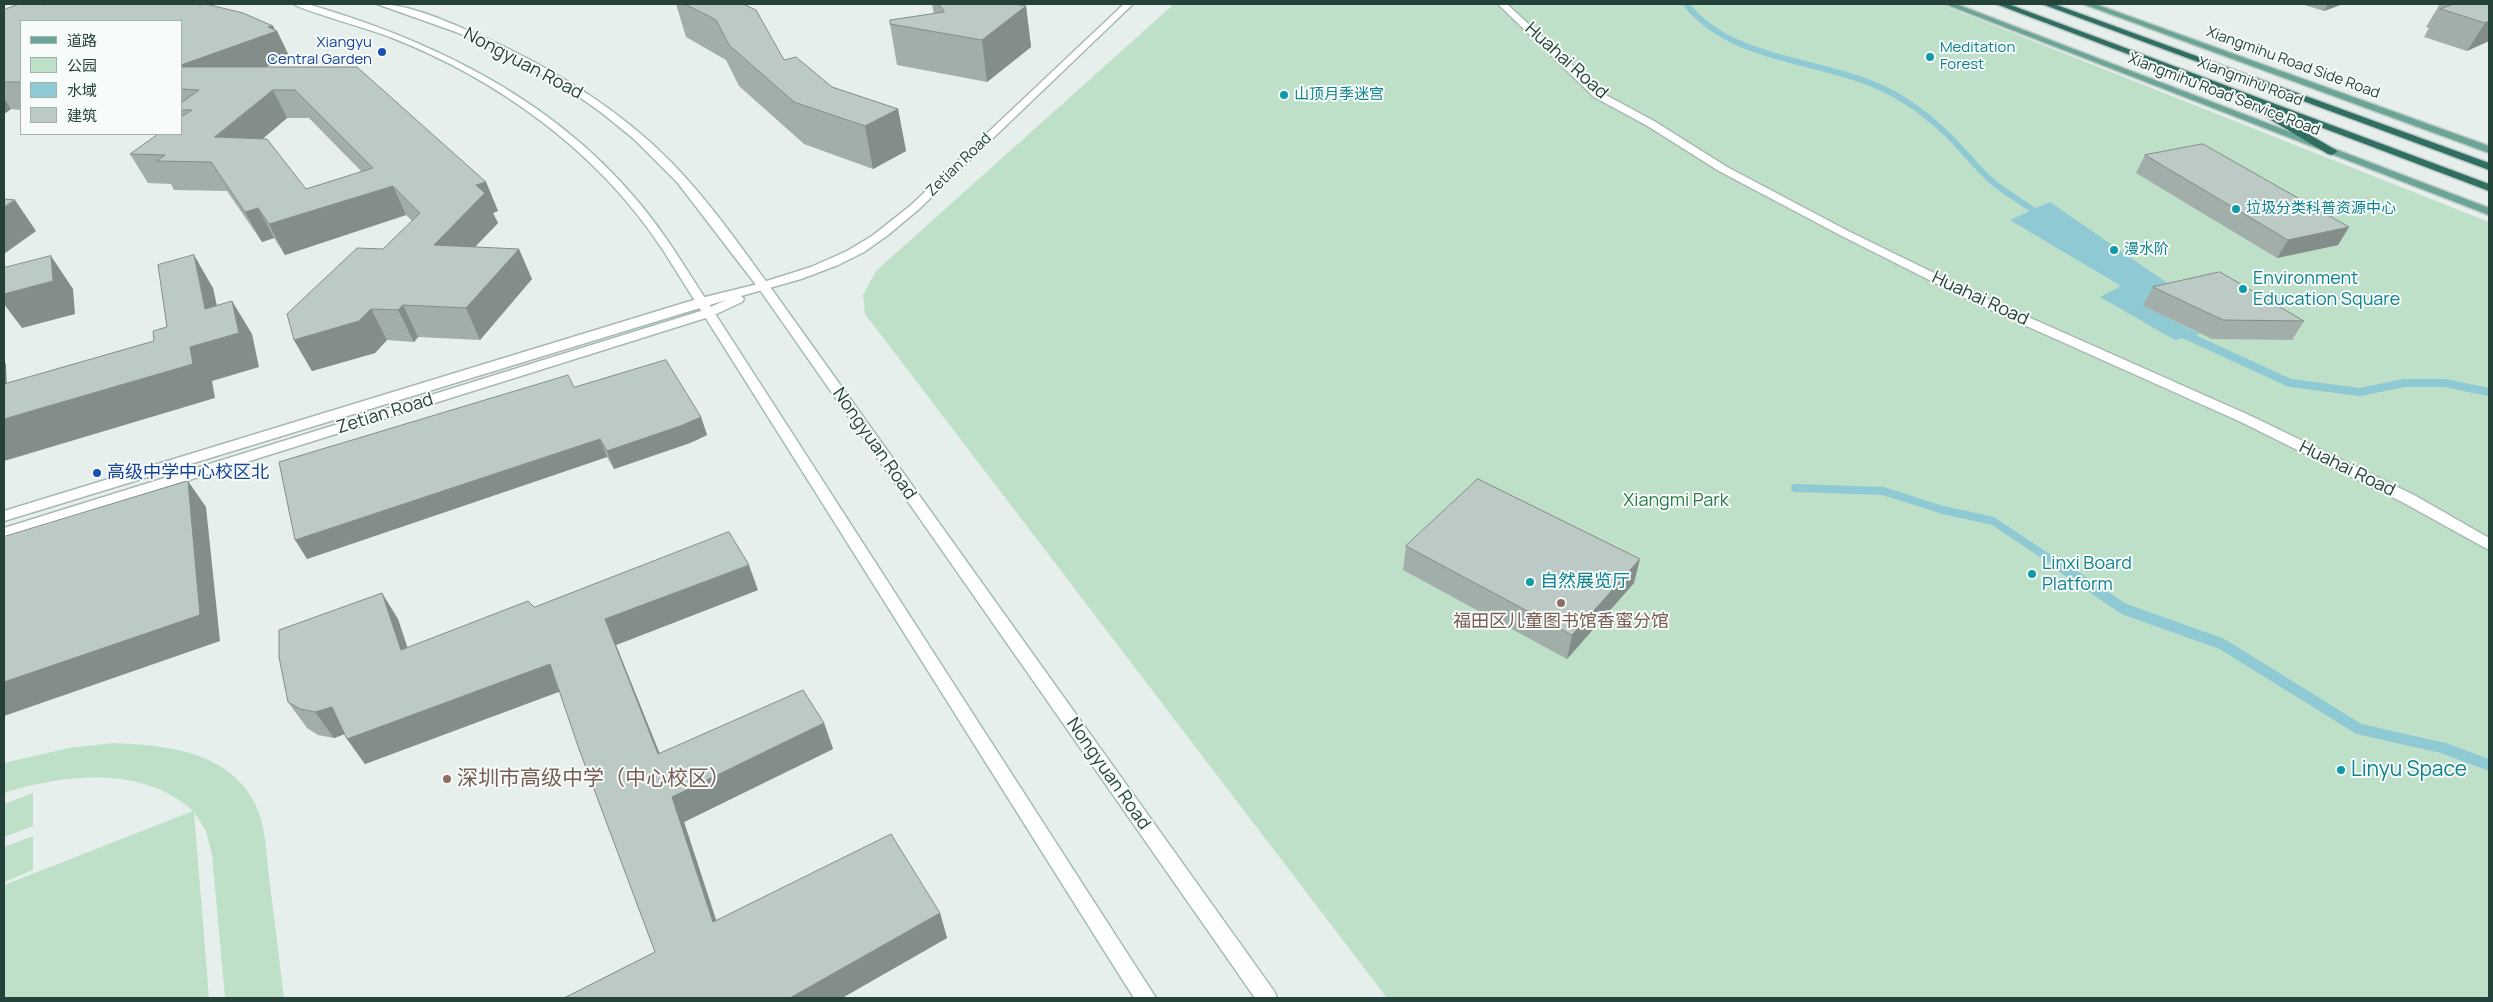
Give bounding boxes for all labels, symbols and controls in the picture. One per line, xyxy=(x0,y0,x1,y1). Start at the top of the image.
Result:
street label: Huahai Road xyxy=(1520,18,1612,104)
legend xyxy=(20,20,182,135)
street label: Xiangmihu Road Side Road xyxy=(2204,23,2382,103)
street label: Nongyuan Road xyxy=(460,24,586,104)
text: 道路 xyxy=(67,30,97,51)
place label: Xiangyu Central Garden xyxy=(267,34,372,69)
place label: Meditation Forest xyxy=(1940,39,2015,74)
marker: Xiangyu Central Garden xyxy=(376,46,388,58)
street label: Xiangmihu Road Service Road xyxy=(2125,50,2323,140)
marker: Meditation Forest xyxy=(1924,51,1936,63)
street label: Xiangmihu Road xyxy=(2195,54,2305,110)
text: 公园 xyxy=(67,55,97,76)
text: 水域 xyxy=(67,80,97,101)
place label: 山顶月季迷宫 xyxy=(1294,86,1384,104)
marker: 山顶月季迷宫 xyxy=(1278,89,1290,101)
text: 建筑 xyxy=(67,105,97,126)
street label: Zetian Road xyxy=(923,130,995,200)
place label: 垃圾分类科普资源中心 xyxy=(2246,200,2396,218)
marker: 垃圾分类科普资源中心 xyxy=(2230,203,2242,215)
place label: 漫水阶 xyxy=(2124,241,2169,259)
marker: 漫水阶 xyxy=(2108,244,2120,256)
street label: Huahai Road xyxy=(1928,267,2032,331)
place label: Environment Education Square xyxy=(2253,268,2400,310)
marker: Environment Education Square xyxy=(2237,283,2249,295)
street label: Nongyuan Road xyxy=(827,384,921,504)
street label: Zetian Road xyxy=(334,389,436,439)
street label: Huahai Road xyxy=(2295,436,2399,502)
place label: 高级中学中心校区北 xyxy=(107,462,269,484)
marker: 高级中学中心校区北 xyxy=(91,467,103,479)
park label: Xiangmi Park xyxy=(1623,490,1729,512)
place label: Linxi Board Platform xyxy=(2042,553,2132,596)
marker: Linxi Board Platform xyxy=(2026,568,2038,580)
place label: 自然展览厅 xyxy=(1540,571,1630,593)
marker: 自然展览厅 xyxy=(1524,576,1536,588)
marker: 福田区儿童图书馆香蜜分馆 xyxy=(1555,597,1567,609)
place label: 福田区儿童图书馆香蜜分馆 xyxy=(1453,611,1669,633)
street label: Nongyuan Road xyxy=(1061,714,1155,834)
place label: Linyu Space xyxy=(2351,757,2467,783)
marker: Linyu Space xyxy=(2335,764,2347,776)
place label: 深圳市高级中学（中心校区） xyxy=(457,766,730,792)
marker: 深圳市高级中学（中心校区） xyxy=(441,773,453,785)

